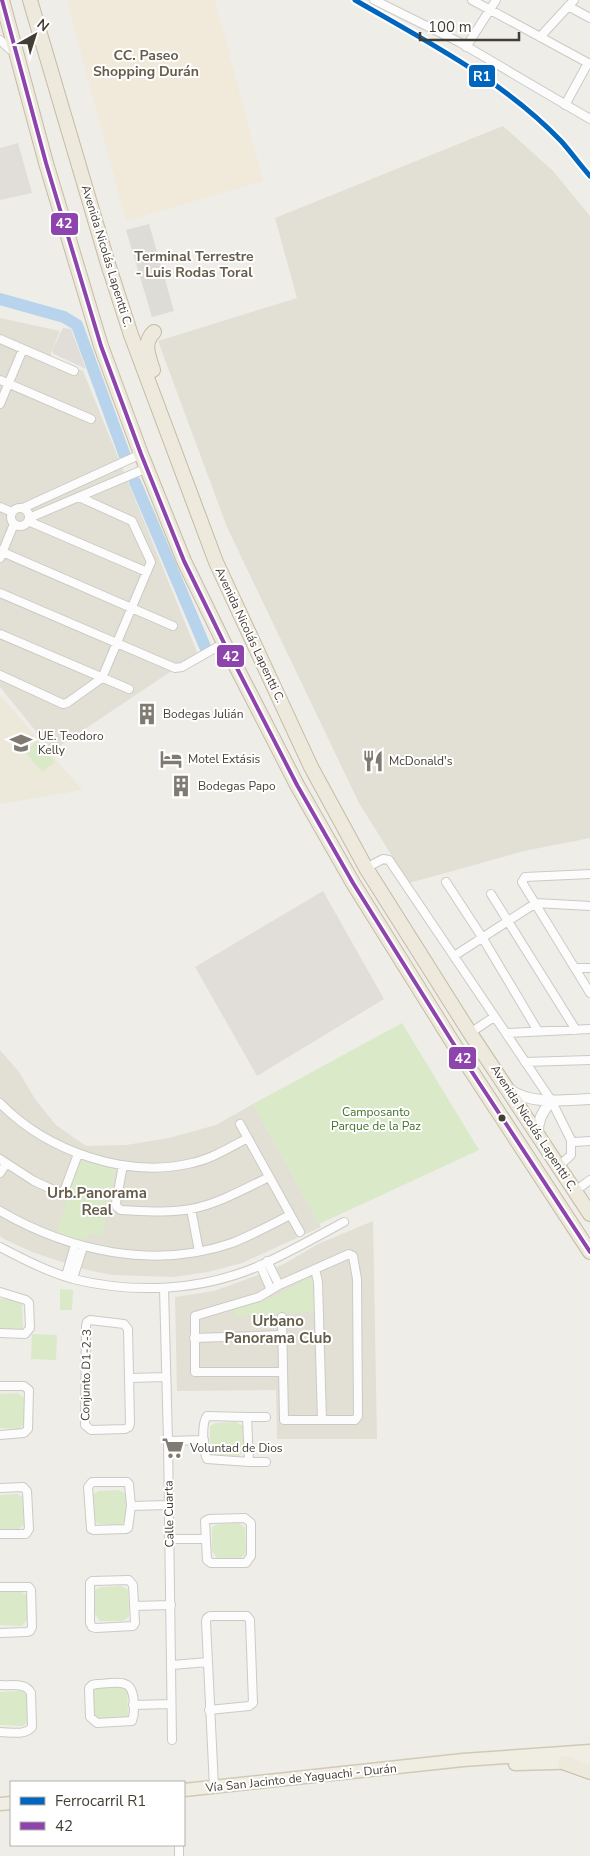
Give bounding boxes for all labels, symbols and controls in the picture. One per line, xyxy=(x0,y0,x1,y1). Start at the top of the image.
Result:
north arrow xyxy=(10,10,60,60)
scale bar xyxy=(420,10,519,42)
text: N xyxy=(33,15,53,36)
text: 100 m xyxy=(428,17,472,37)
district label: CC. Paseo Shopping Durán xyxy=(93,46,199,81)
line badge: R1 xyxy=(468,64,496,88)
text: R1 xyxy=(473,67,491,86)
street label: Avenida Nicolás Lapentti C. xyxy=(78,183,136,329)
line badge: 42 xyxy=(50,212,79,236)
text: 42 xyxy=(56,214,72,233)
district label: Terminal Terrestre - Luis Rodas Toral xyxy=(134,247,254,282)
street label: Avenida Nicolás Lapentti C. xyxy=(212,565,288,705)
line badge: 42 xyxy=(216,644,245,668)
text: 42 xyxy=(223,647,239,666)
building icon: Bodegas Julián xyxy=(134,701,160,727)
place label: Bodegas Julián xyxy=(163,706,244,722)
place label: UE. Teodoro Kelly xyxy=(38,728,104,758)
school or university icon: UE. Teodoro Kelly xyxy=(8,730,34,756)
hotel icon: Motel Extásis xyxy=(158,746,184,772)
restaurant icon: McDonald's xyxy=(360,748,386,774)
place label: Motel Extásis xyxy=(188,751,260,767)
place label: McDonald's xyxy=(389,753,453,769)
building icon: Bodegas Papo xyxy=(168,773,194,799)
place label: Bodegas Papo xyxy=(198,778,276,794)
line badge: 42 xyxy=(448,1046,477,1070)
text: 42 xyxy=(455,1049,471,1068)
street label: Avenida Nicolás Lapentti C. xyxy=(487,1062,581,1194)
park label: Camposanto Parque de la Paz xyxy=(331,1104,421,1134)
unlabelled marker xyxy=(497,1113,507,1123)
district label: Urb.Panorama Real xyxy=(47,1183,147,1220)
district label: Urbano Panorama Club xyxy=(224,1311,332,1348)
street label: Conjunto D1-2-3 xyxy=(77,1329,95,1421)
supermarket icon: Voluntad de Dios xyxy=(160,1435,186,1461)
place label: Voluntad de Dios xyxy=(189,1440,283,1456)
street label: Calle Cuarta xyxy=(160,1480,178,1548)
street label: Vía San Jacinto de Yaguachi - Durán xyxy=(204,1760,397,1796)
legend xyxy=(10,1781,185,1846)
text: Ferrocarril R1 xyxy=(55,1791,146,1811)
text: 42 xyxy=(55,1816,73,1836)

